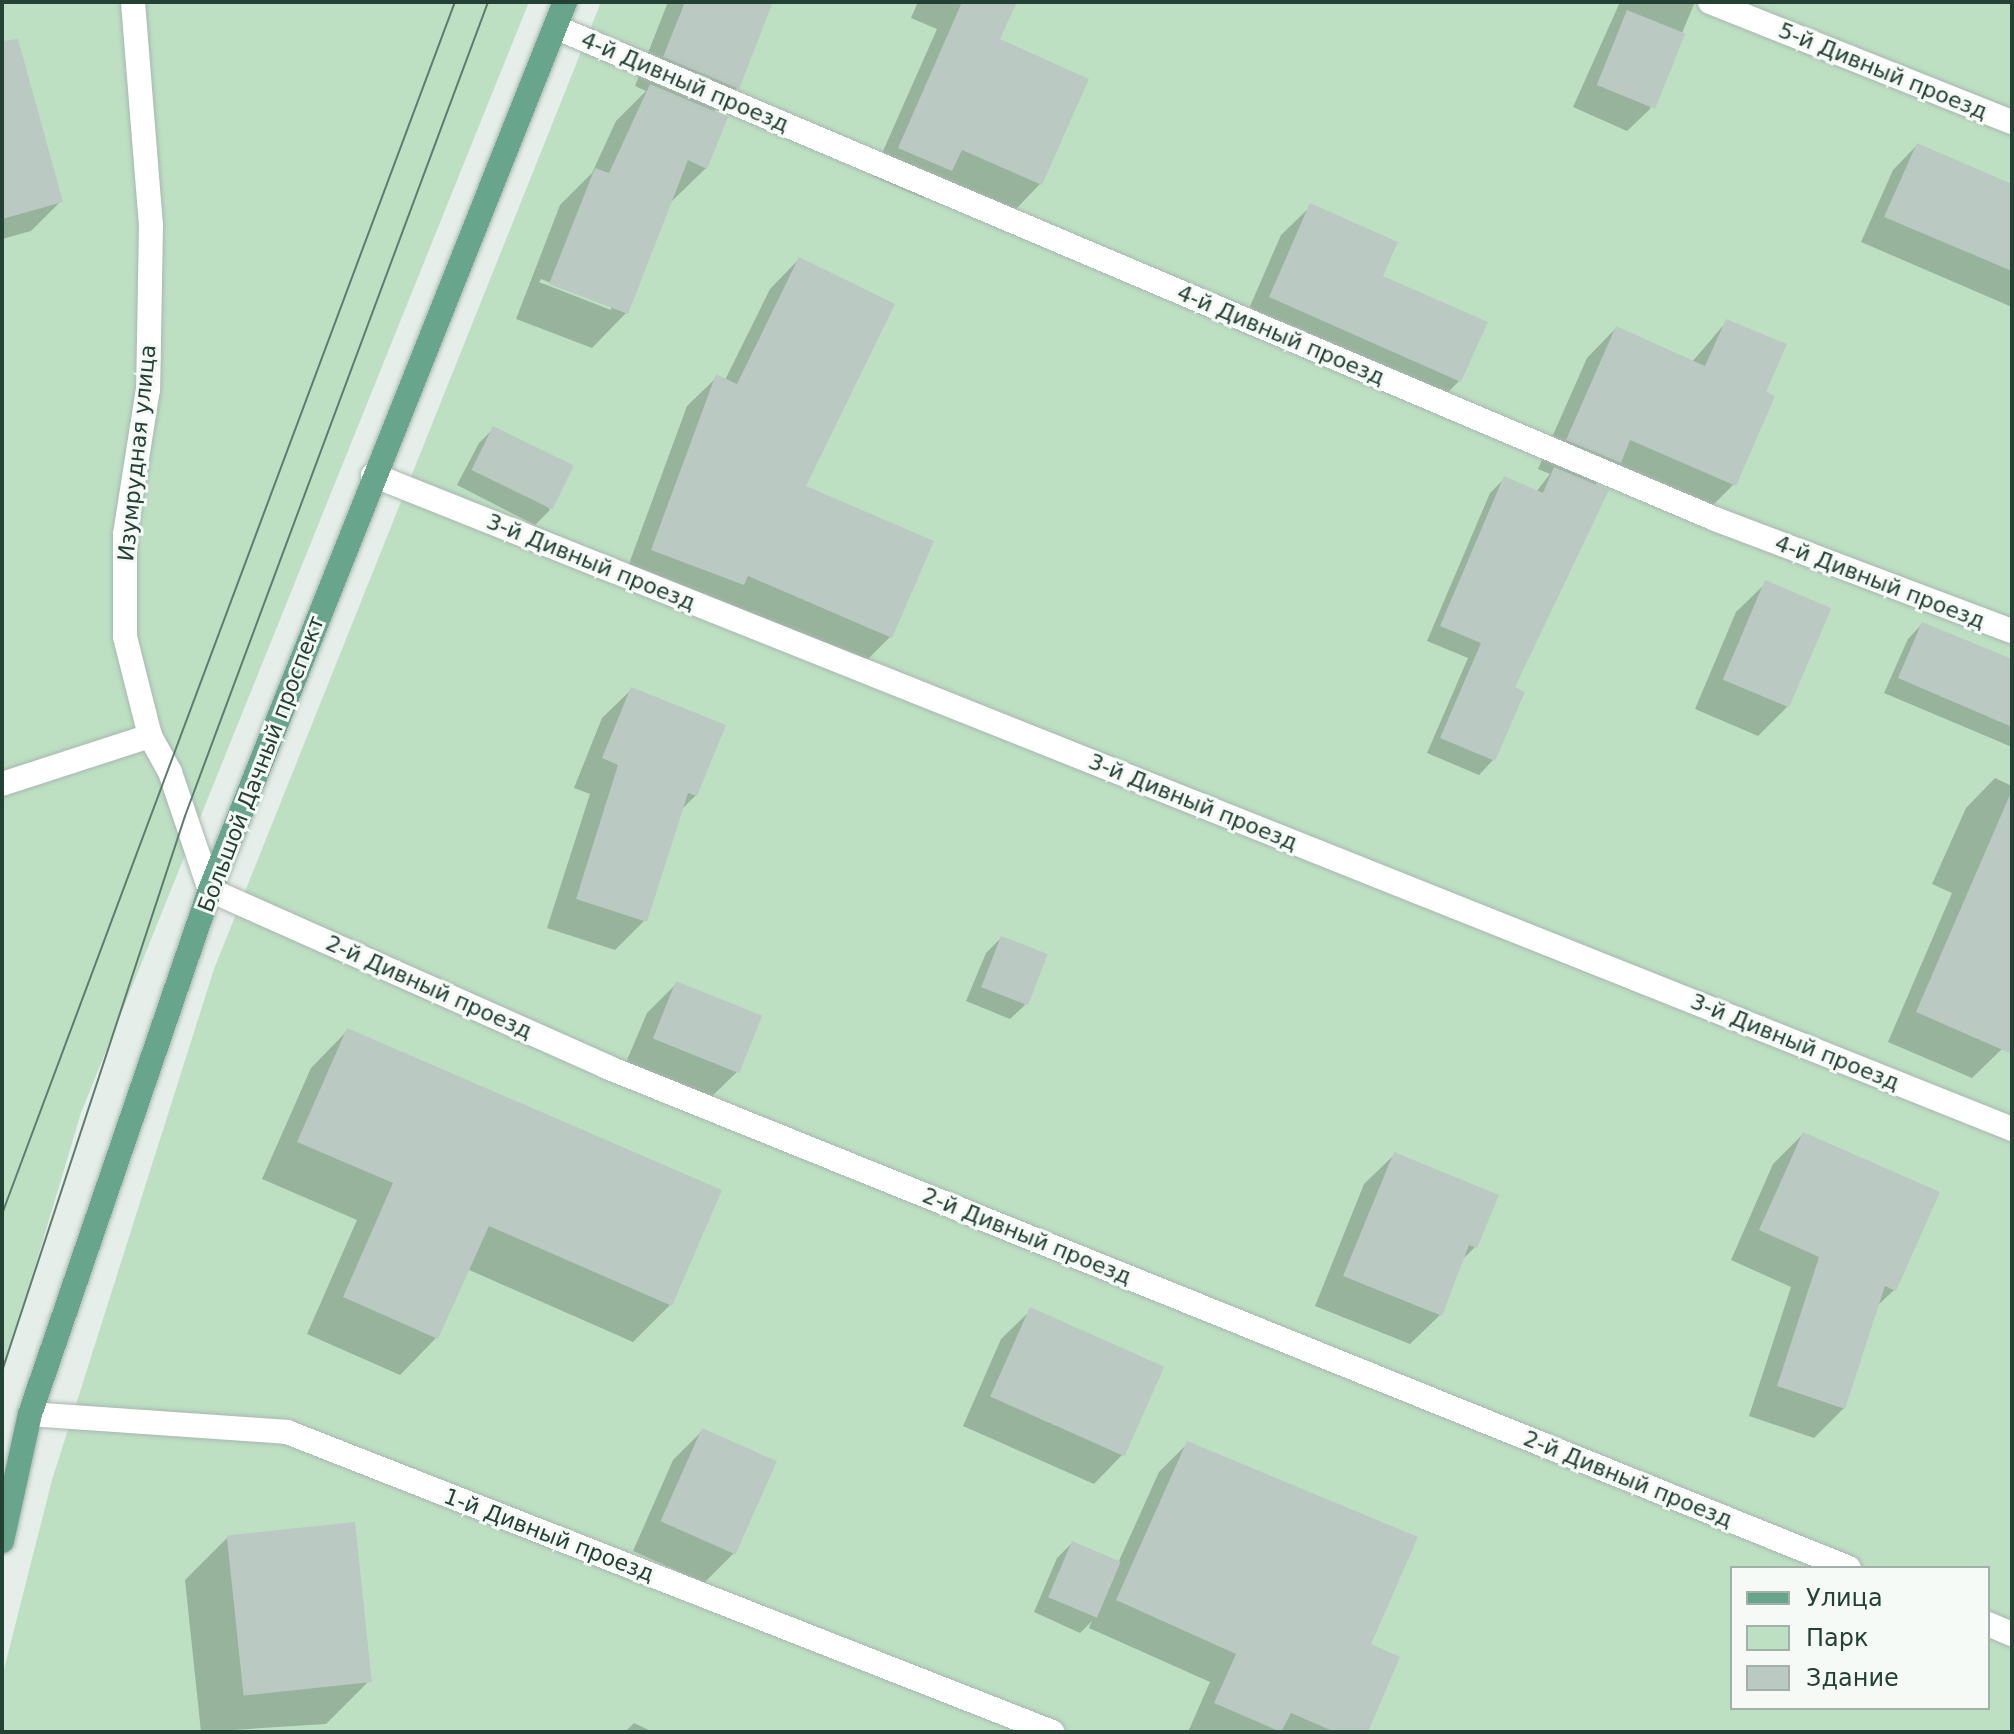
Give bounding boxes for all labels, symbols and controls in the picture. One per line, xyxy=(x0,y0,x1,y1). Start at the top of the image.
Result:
street label: 5-й Дивный проезд xyxy=(1775,17,1991,125)
street label: 4-й Дивный проезд xyxy=(577,26,793,138)
street label: 4-й Дивный проезд xyxy=(1173,279,1389,391)
street label: Изумрудная улица xyxy=(112,343,162,563)
street label: 3-й Дивный проезд xyxy=(483,508,699,616)
street label: 4-й Дивный проезд xyxy=(1771,530,1989,634)
street label: Большой Дачный проспект xyxy=(192,612,330,916)
street label: 3-й Дивный проезд xyxy=(1085,748,1301,856)
street label: 2-й Дивный проезд xyxy=(322,930,536,1044)
street label: 3-й Дивный проезд xyxy=(1687,988,1903,1096)
street label: 2-й Дивный проезд xyxy=(919,1182,1135,1290)
street label: 2-й Дивный проезд xyxy=(1520,1425,1736,1533)
street label: 1-й Дивный проезд xyxy=(440,1483,658,1587)
legend xyxy=(1730,1566,1990,1710)
text: Улица xyxy=(1806,1584,1883,1612)
text: Парк xyxy=(1806,1624,1868,1652)
text: Здание xyxy=(1806,1664,1899,1692)

